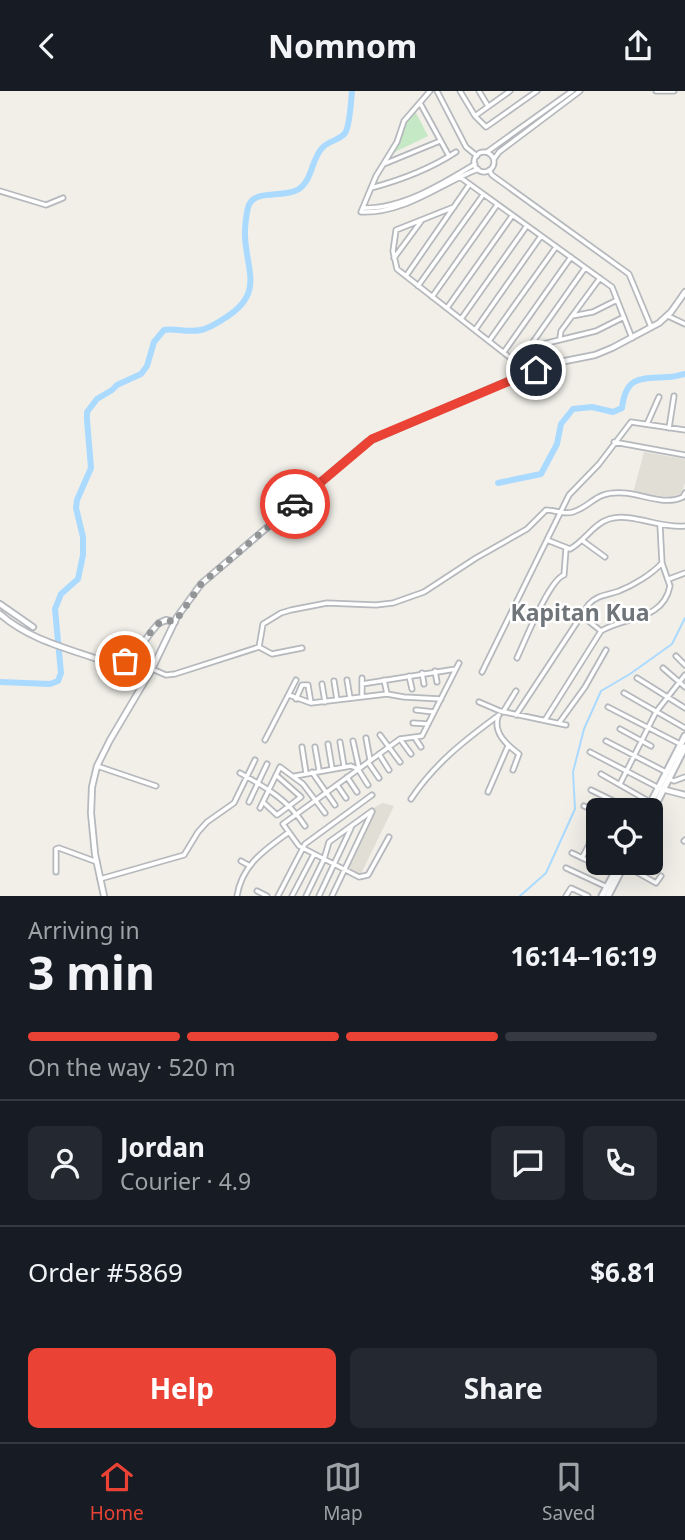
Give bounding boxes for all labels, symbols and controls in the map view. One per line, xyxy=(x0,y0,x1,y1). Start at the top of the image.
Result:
text: Nomnom xyxy=(268,24,417,67)
icon: back xyxy=(28,27,66,65)
icon: share xyxy=(619,27,657,65)
pin xyxy=(506,340,566,400)
icon: home xyxy=(517,351,555,389)
courier xyxy=(260,469,330,539)
icon: car xyxy=(276,485,314,523)
district label: Kapitan Kua xyxy=(510,596,650,628)
pin xyxy=(95,631,155,691)
icon: bag xyxy=(106,642,144,680)
map controls xyxy=(586,798,663,875)
button: locate xyxy=(586,798,663,875)
text: Arriving in xyxy=(28,914,140,946)
text: 16:14–16:19 xyxy=(510,938,657,974)
text: 3 min xyxy=(28,941,155,1003)
text: On the way · 520 m xyxy=(28,1051,235,1083)
button: person xyxy=(28,1126,102,1200)
button: chat xyxy=(491,1126,565,1200)
button: phone xyxy=(583,1126,657,1200)
text: Jordan xyxy=(120,1129,205,1165)
text: Courier · 4.9 xyxy=(120,1165,251,1197)
text: Order #5869 xyxy=(28,1254,183,1290)
text: $6.81 xyxy=(590,1254,657,1290)
button: Help xyxy=(28,1348,336,1428)
button: Share xyxy=(350,1348,657,1428)
tab: Home xyxy=(90,1458,144,1526)
tab: Map xyxy=(323,1458,363,1526)
tab: Saved xyxy=(542,1458,595,1526)

